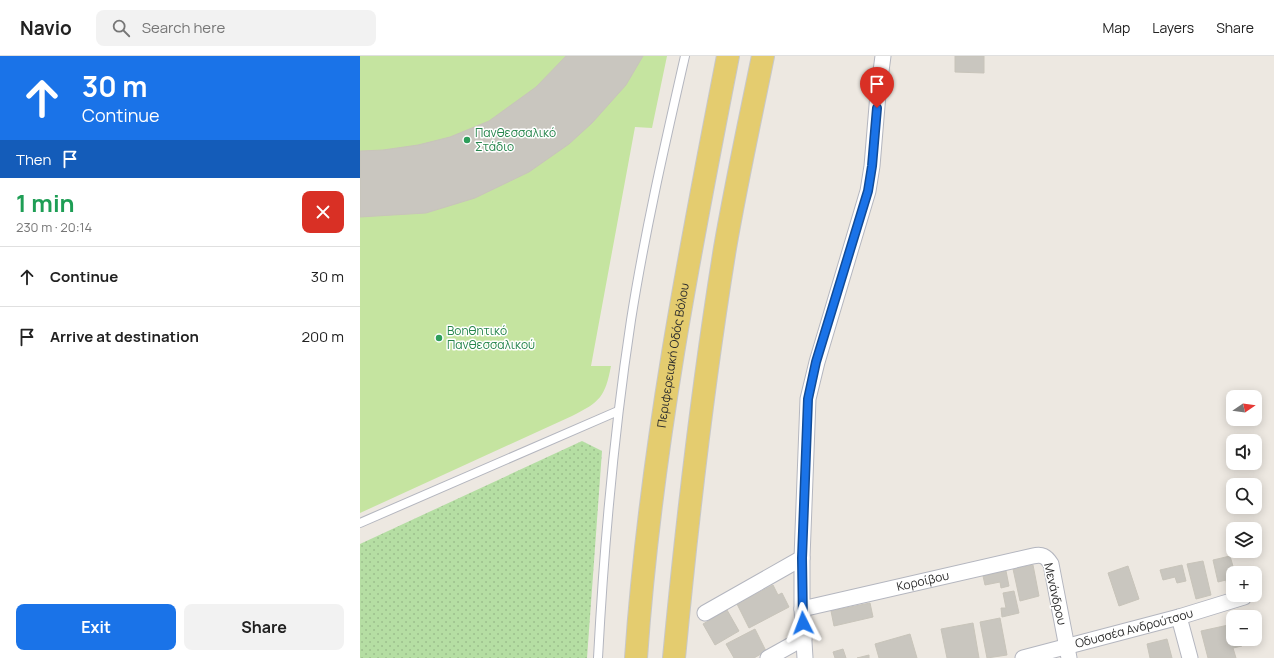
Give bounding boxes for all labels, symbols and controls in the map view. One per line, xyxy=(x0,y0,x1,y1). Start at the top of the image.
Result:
search box xyxy=(96,10,376,46)
text: Navio xyxy=(20,15,72,41)
icon: search xyxy=(110,17,132,39)
text: Search here xyxy=(142,17,225,38)
text: Map xyxy=(1102,18,1130,37)
text: Layers xyxy=(1152,18,1194,37)
text: Share xyxy=(1216,18,1254,37)
text: 30 m xyxy=(82,67,147,105)
pin xyxy=(860,67,894,108)
icon: ahead xyxy=(16,72,68,124)
icon: arrive xyxy=(866,73,888,95)
text: Continue xyxy=(82,103,160,127)
place label: Πανθεσσαλικό Στάδιο xyxy=(475,124,556,155)
marker: Πανθεσσαλικό Στάδιο xyxy=(462,135,472,145)
icon: arrive xyxy=(59,148,81,170)
text: Then xyxy=(16,149,51,170)
text: 1 min xyxy=(16,186,75,219)
button: close xyxy=(302,191,344,233)
text: 230 m · 20:14 xyxy=(16,218,92,236)
icon: ahead xyxy=(16,266,38,288)
text: Continue xyxy=(50,266,118,287)
text: 30 m xyxy=(311,266,344,287)
street label: Περιφερειακή Οδός Βόλου xyxy=(653,282,693,429)
place label: Βοηθητικό Πανθεσσαλικού xyxy=(447,322,535,353)
icon: arrive xyxy=(16,326,38,348)
text: Arrive at destination xyxy=(50,326,199,347)
text: 200 m xyxy=(301,326,344,347)
marker: Βοηθητικό Πανθεσσαλικού xyxy=(434,333,444,343)
north arrow xyxy=(1226,390,1262,426)
map controls xyxy=(1226,390,1262,646)
button: sound xyxy=(1226,434,1262,470)
button: search xyxy=(1226,478,1262,514)
button: layers xyxy=(1226,522,1262,558)
street label: Μενάνδρου xyxy=(1040,561,1071,627)
button: + xyxy=(1226,566,1262,602)
street label: Κοροίβου xyxy=(895,567,951,595)
position arrow xyxy=(782,602,824,644)
button: Exit xyxy=(16,604,176,650)
button: Share xyxy=(184,604,344,650)
street label: Οδυσσέα Ανδρούτσου xyxy=(1073,604,1195,652)
button: − xyxy=(1226,610,1262,646)

